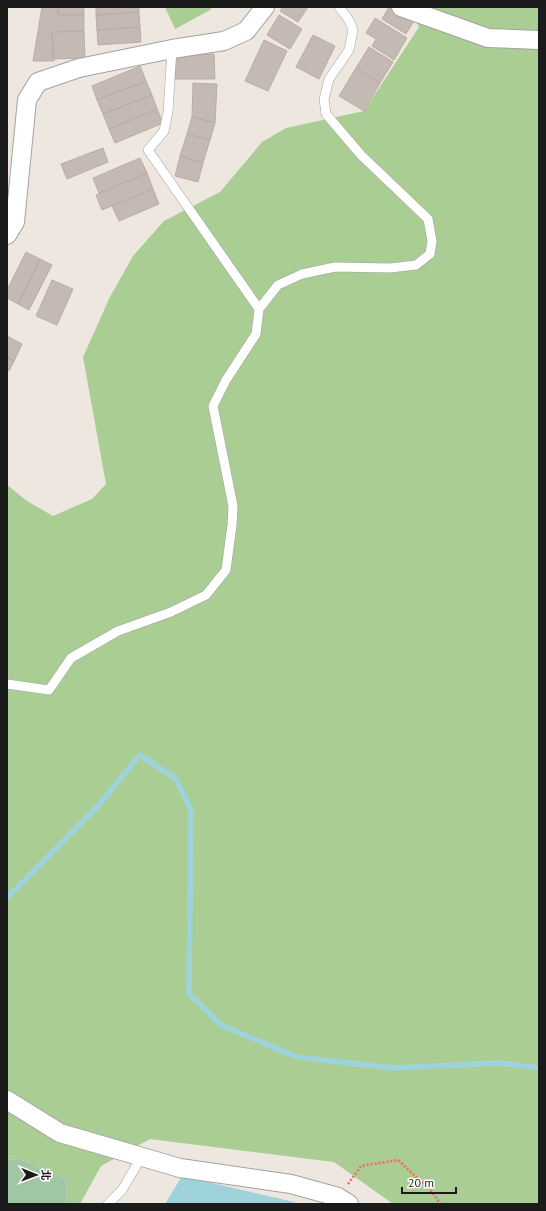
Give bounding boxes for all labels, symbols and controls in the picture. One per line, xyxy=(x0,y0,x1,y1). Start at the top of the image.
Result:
north arrow xyxy=(16,1155,56,1195)
scale bar xyxy=(402,1169,456,1195)
text: 北 xyxy=(39,1170,53,1181)
text: 20 m xyxy=(408,1175,434,1190)

